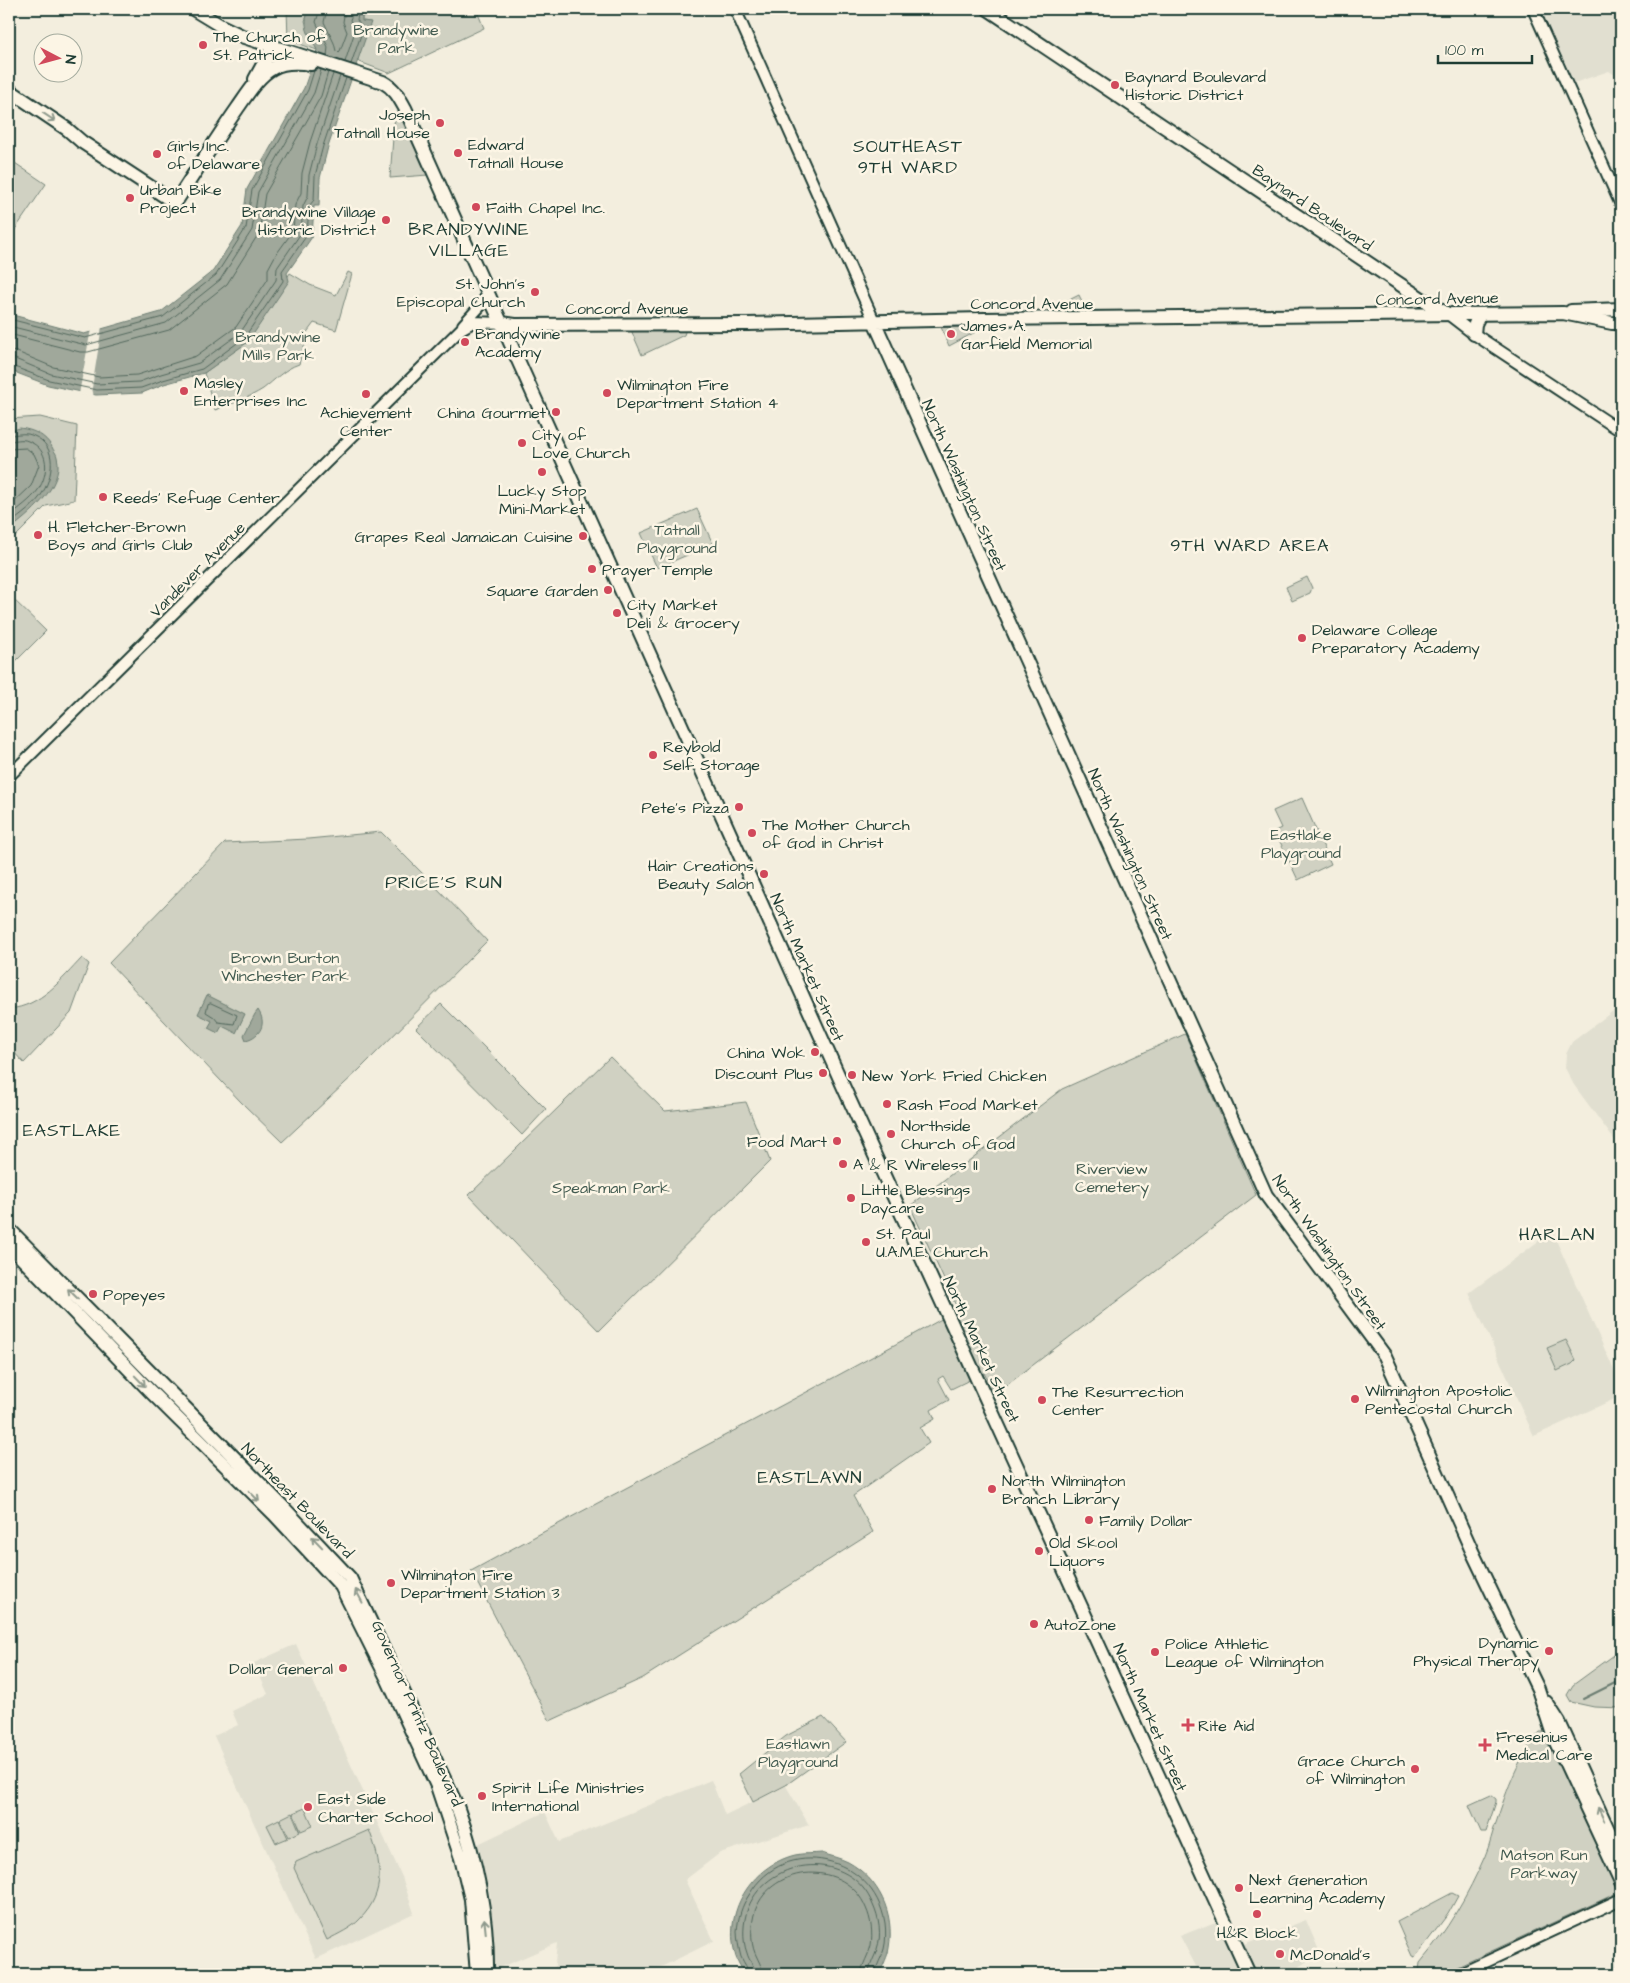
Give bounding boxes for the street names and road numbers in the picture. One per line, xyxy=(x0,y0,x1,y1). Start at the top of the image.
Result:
street label: Baynard Boulevard xyxy=(1247,159,1377,257)
street label: Concord Avenue xyxy=(1375,287,1499,311)
street label: Concord Avenue xyxy=(971,293,1094,315)
street label: Concord Avenue xyxy=(566,298,689,320)
street label: North Washington Street xyxy=(915,396,1012,576)
street label: Vandever Avenue xyxy=(145,517,251,622)
street label: North Washington Street xyxy=(1081,765,1178,945)
street label: North Market Street xyxy=(765,890,850,1045)
street label: North Washington Street xyxy=(1266,1170,1392,1336)
street label: North Market Street xyxy=(937,1272,1025,1427)
street label: Northeast Boulevard xyxy=(236,1438,358,1563)
street label: Governor Printz Boulevard xyxy=(366,1617,468,1810)
street label: North Market Street xyxy=(1108,1640,1193,1795)

